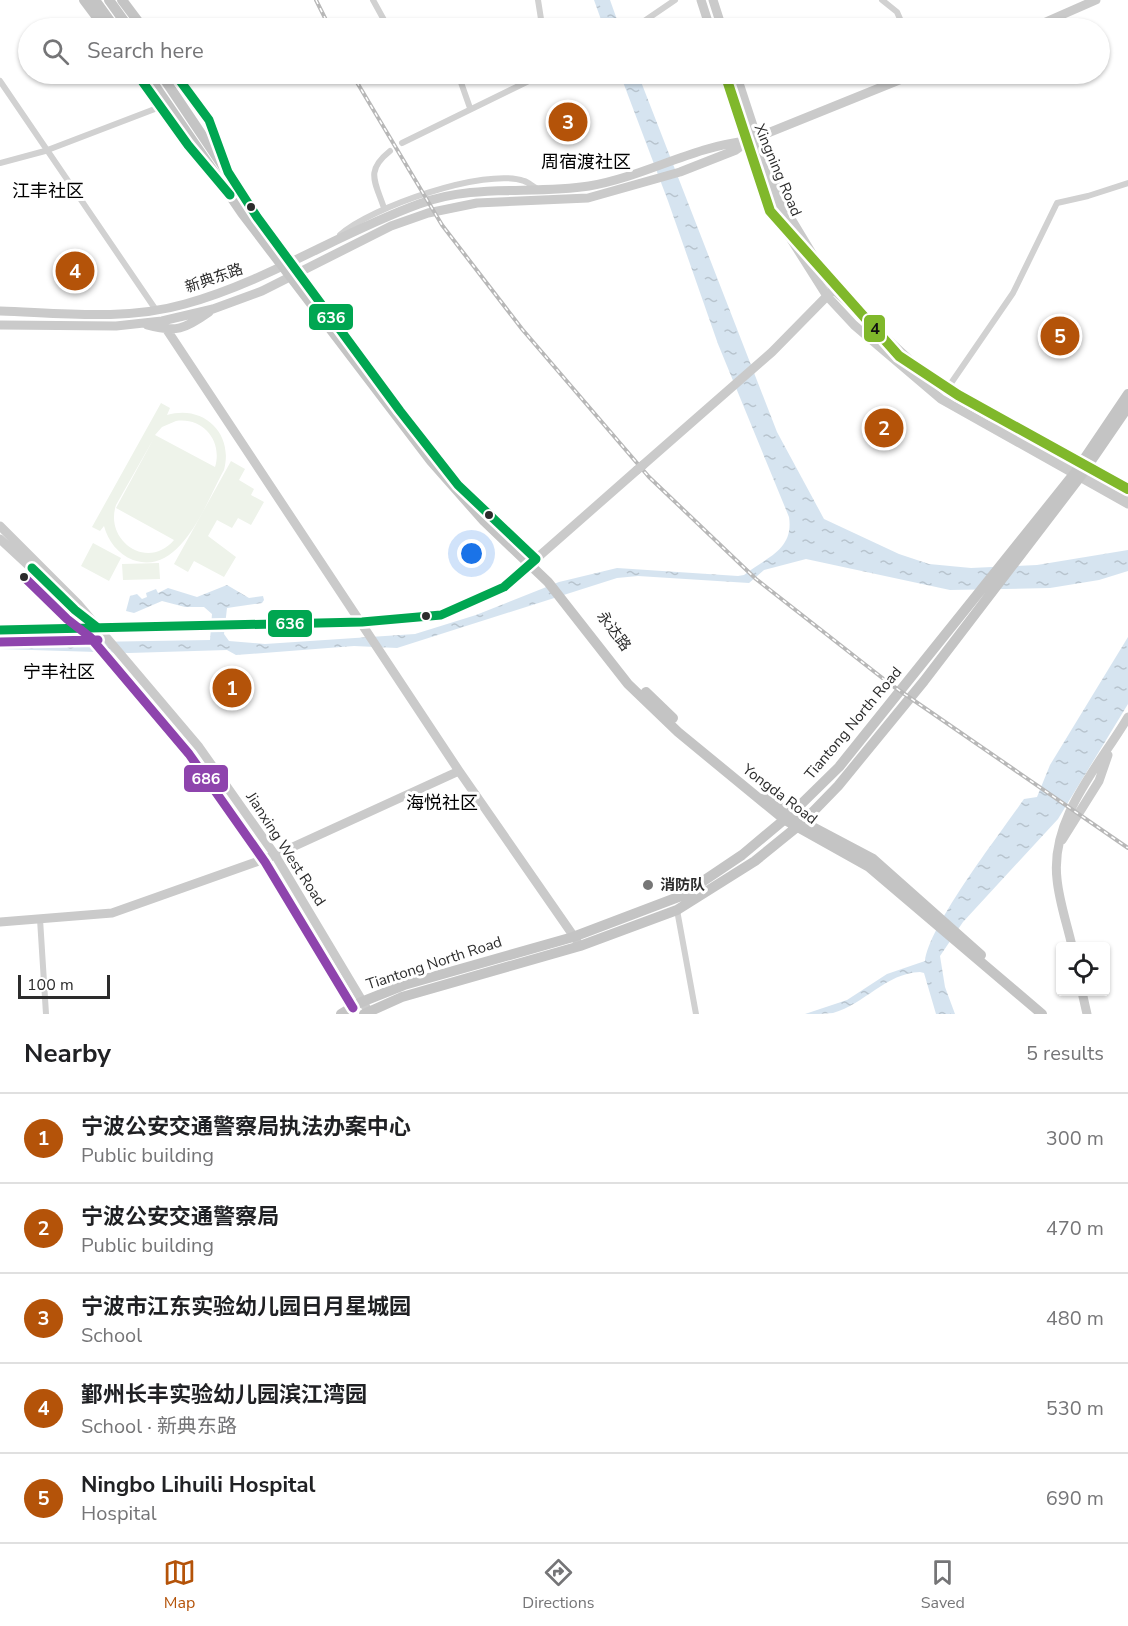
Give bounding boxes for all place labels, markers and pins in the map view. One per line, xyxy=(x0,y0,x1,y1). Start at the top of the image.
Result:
pin: 3 xyxy=(548,100,588,144)
unlabelled marker xyxy=(245,201,257,213)
pin: 4 xyxy=(56,248,94,294)
pin: 5 xyxy=(1040,314,1080,358)
pin: 2 xyxy=(864,406,904,450)
unlabelled marker xyxy=(483,509,495,521)
unlabelled marker xyxy=(18,571,30,583)
unlabelled marker xyxy=(420,610,432,622)
pin: 1 xyxy=(212,666,252,710)
place label: 消防队 xyxy=(660,875,705,895)
marker: 消防队 xyxy=(641,878,655,892)

